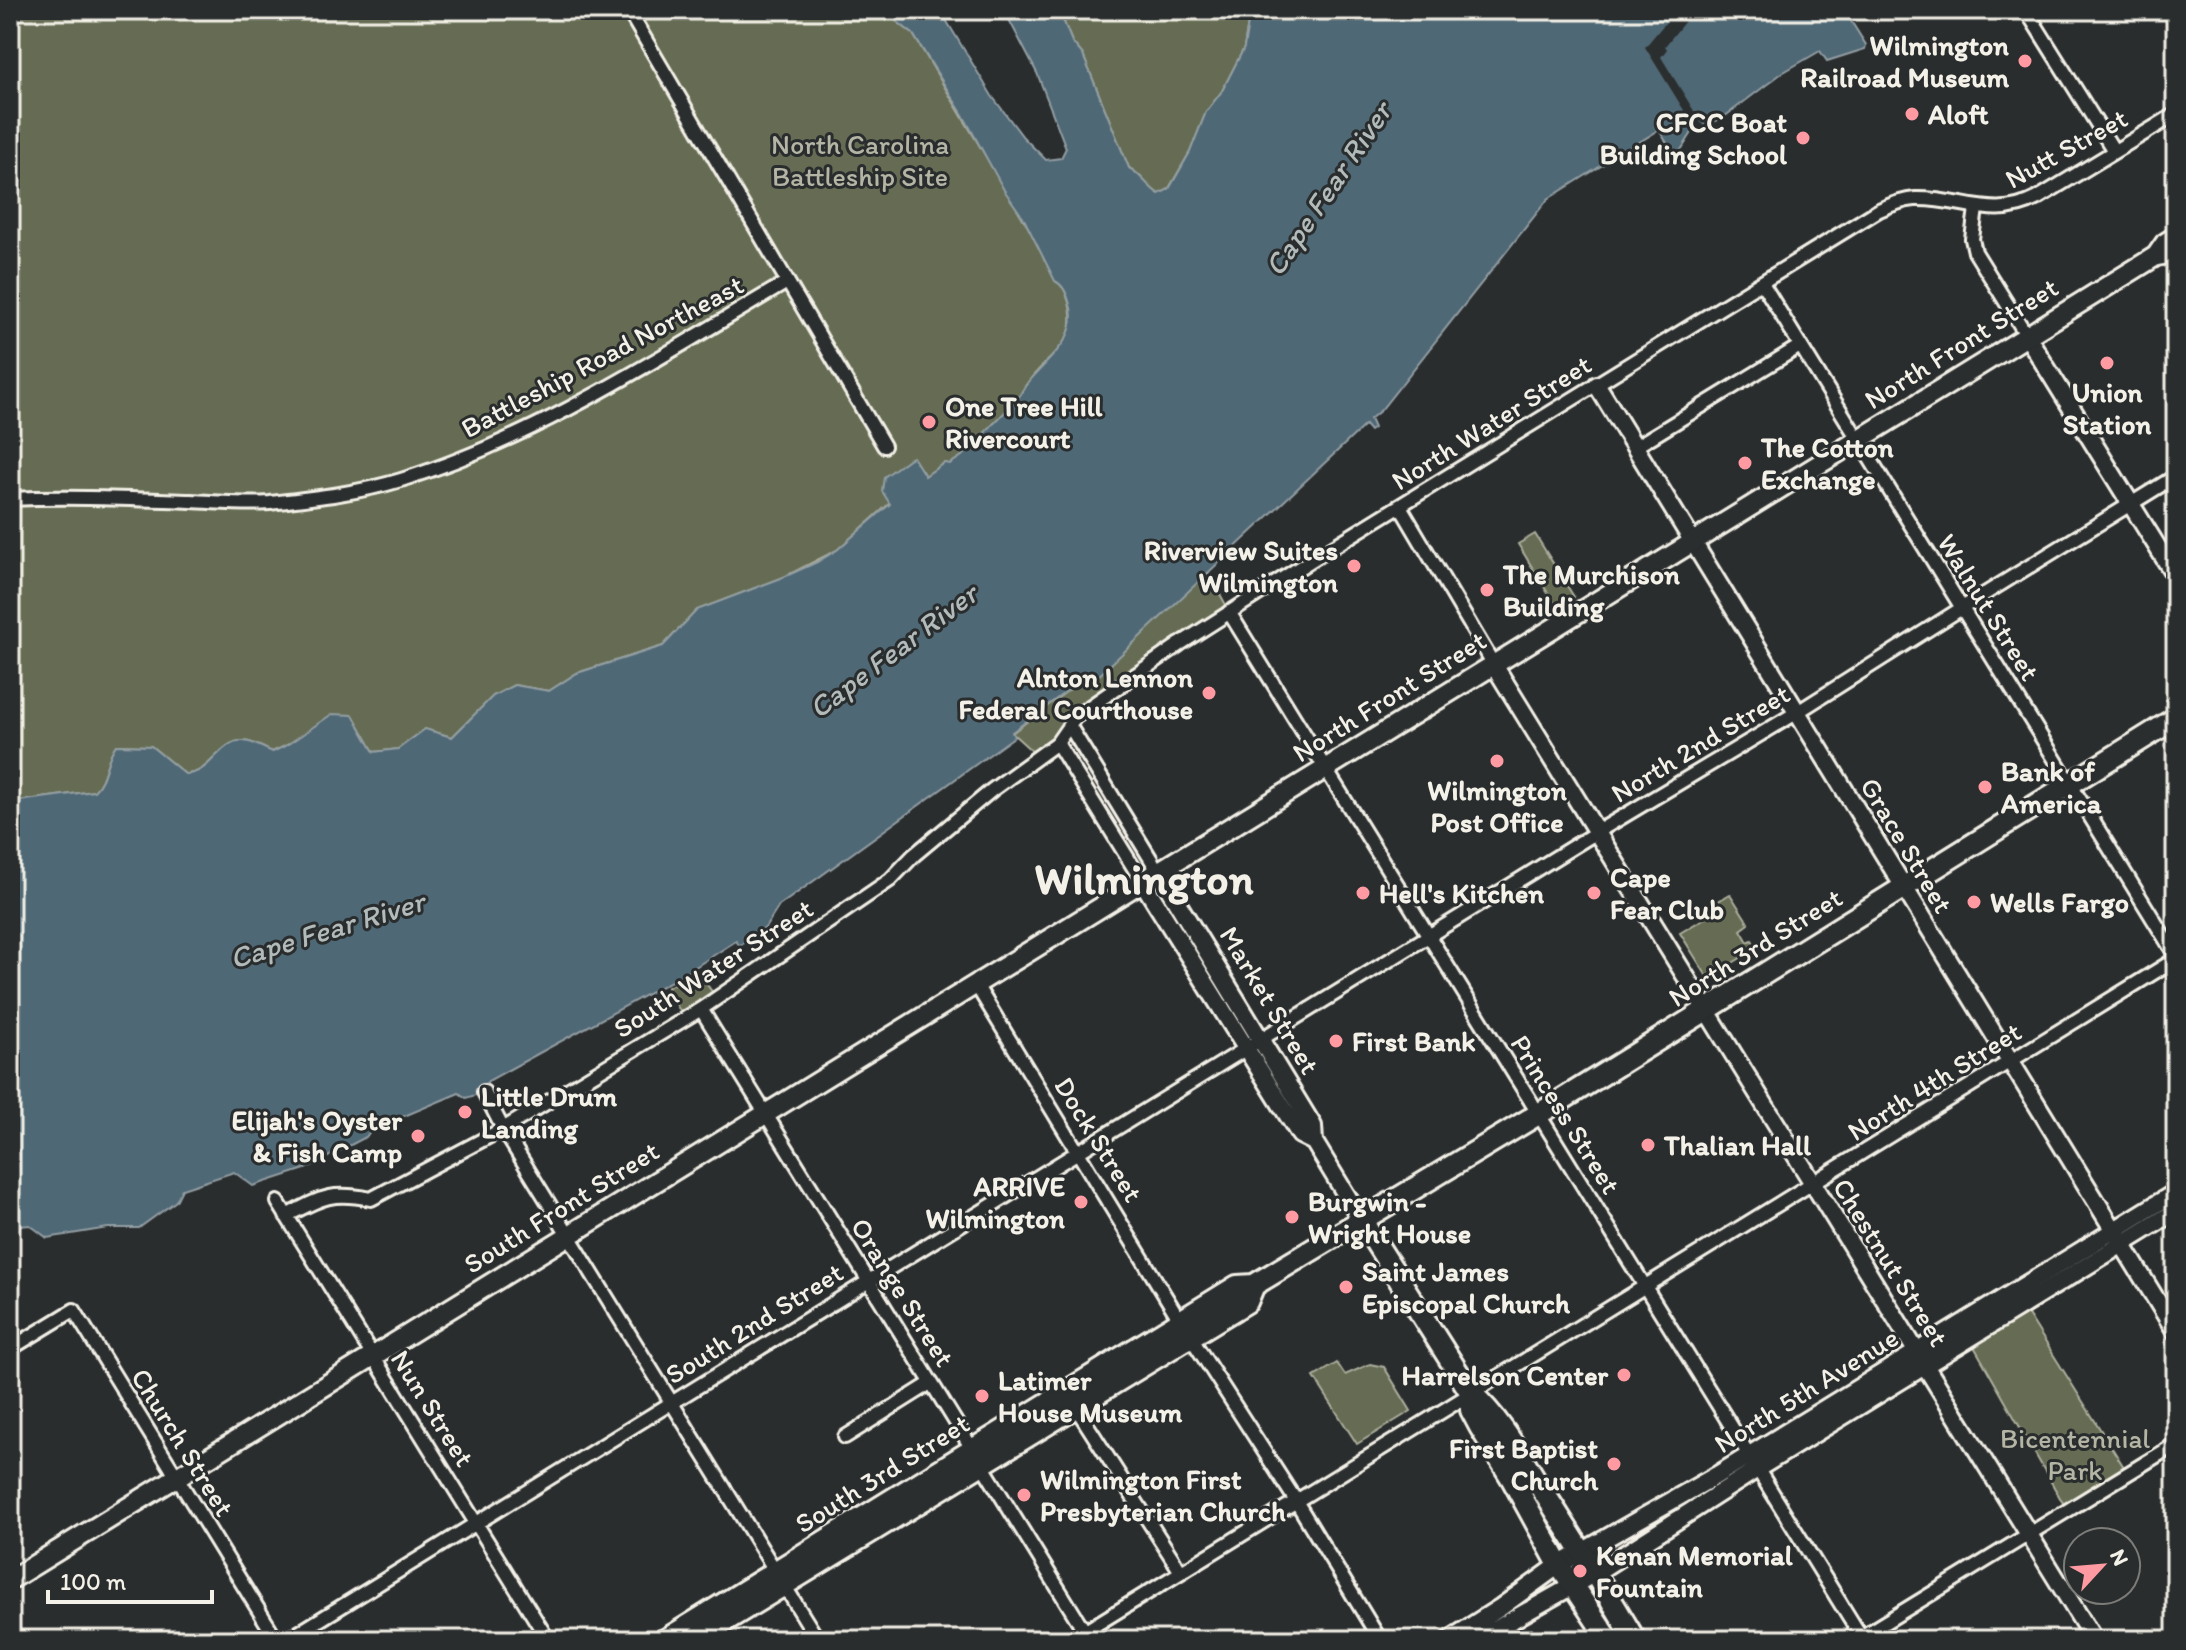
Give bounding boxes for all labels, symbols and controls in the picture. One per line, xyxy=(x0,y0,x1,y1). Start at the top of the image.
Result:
place label: Wilmington Railroad Museum xyxy=(1800,28,2009,94)
marker: Wilmington Railroad Museum xyxy=(2016,52,2034,70)
water label: Cape Fear River xyxy=(1256,92,1401,283)
place label: Aloft xyxy=(1927,97,1989,131)
street label: Nutt Street xyxy=(1999,100,2133,196)
place label: CFCC Boat Building School xyxy=(1600,105,1787,171)
marker: Aloft xyxy=(1903,105,1921,123)
park label: North Carolina Battleship Site xyxy=(771,127,949,193)
marker: CFCC Boat Building School xyxy=(1794,129,1812,147)
street label: Battleship Road Northeast xyxy=(455,267,749,445)
street label: North Front Street xyxy=(1858,270,2064,416)
street label: North Water Street xyxy=(1385,347,1597,497)
marker: Union Station xyxy=(2098,354,2116,372)
place label: Union Station xyxy=(2063,375,2151,441)
place label: One Tree Hill Rivercourt xyxy=(945,389,1103,455)
marker: One Tree Hill Rivercourt xyxy=(920,413,938,431)
place label: The Cotton Exchange xyxy=(1760,430,1894,496)
marker: The Cotton Exchange xyxy=(1736,454,1754,472)
street label: Walnut Street xyxy=(1930,527,2048,687)
place label: Riverview Suites Wilmington xyxy=(1144,533,1338,599)
marker: Riverview Suites Wilmington xyxy=(1345,557,1363,575)
place label: The Murchison Building xyxy=(1502,557,1680,623)
water label: Cape Fear River xyxy=(801,573,987,726)
marker: The Murchison Building xyxy=(1478,581,1496,599)
street label: North Front Street xyxy=(1286,623,1492,769)
place label: Alnton Lennon Federal Courthouse xyxy=(959,660,1193,726)
street label: North 2nd Street xyxy=(1605,676,1795,810)
marker: Alnton Lennon Federal Courthouse xyxy=(1200,684,1218,702)
marker: Wilmington Post Office xyxy=(1488,752,1506,770)
place label: Bank of America xyxy=(2000,754,2102,820)
street label: Grace Street xyxy=(1853,771,1961,919)
place label: Wilmington Post Office xyxy=(1427,773,1567,839)
marker: Bank of America xyxy=(1976,778,1994,796)
district label: Wilmington xyxy=(1034,852,1254,905)
place label: Cape Fear Club xyxy=(1610,860,1724,926)
place label: Hell's Kitchen xyxy=(1379,876,1544,910)
street label: North 3rd Street xyxy=(1662,880,1848,1014)
water label: Cape Fear River xyxy=(225,881,432,977)
marker: Hell's Kitchen xyxy=(1354,884,1372,902)
marker: Cape Fear Club xyxy=(1585,884,1603,902)
place label: Wells Fargo xyxy=(1990,885,2129,919)
street label: South Water Street xyxy=(607,891,819,1045)
marker: Wells Fargo xyxy=(1965,893,1983,911)
street label: Market Street xyxy=(1213,920,1327,1080)
street label: North 4th Street xyxy=(1841,1014,2027,1148)
place label: First Bank xyxy=(1352,1024,1476,1058)
street label: Princess Street xyxy=(1504,1028,1628,1200)
marker: First Bank xyxy=(1327,1032,1345,1050)
street label: Dock Street xyxy=(1047,1070,1151,1208)
place label: Little Drum Landing xyxy=(481,1079,618,1145)
place label: Elijah's Oyster & Fish Camp xyxy=(231,1103,402,1169)
marker: Little Drum Landing xyxy=(456,1103,474,1121)
marker: Elijah's Oyster & Fish Camp xyxy=(409,1127,427,1145)
place label: Thalian Hall xyxy=(1663,1128,1811,1162)
street label: South Front Street xyxy=(457,1133,665,1281)
marker: Thalian Hall xyxy=(1639,1136,1657,1154)
place label: ARRIVE Wilmington xyxy=(925,1169,1065,1235)
street label: Chestnut Street xyxy=(1826,1172,1956,1352)
place label: Burgwin - Wright House xyxy=(1308,1184,1471,1250)
marker: ARRIVE Wilmington xyxy=(1072,1193,1090,1211)
marker: Burgwin - Wright House xyxy=(1283,1208,1301,1226)
street label: Orange Street xyxy=(844,1211,962,1373)
place label: Saint James Episcopal Church xyxy=(1362,1254,1571,1320)
street label: South 2nd Street xyxy=(659,1255,849,1391)
marker: Saint James Episcopal Church xyxy=(1337,1278,1355,1296)
street label: North 5th Avenue xyxy=(1708,1320,1904,1460)
street label: Nun Street xyxy=(384,1343,482,1473)
place label: Harrelson Center xyxy=(1402,1358,1608,1392)
street label: Church Street xyxy=(124,1362,242,1522)
place label: Latimer House Museum xyxy=(998,1363,1183,1429)
marker: Harrelson Center xyxy=(1615,1366,1633,1384)
marker: Latimer House Museum xyxy=(973,1387,991,1405)
street label: South 3rd Street xyxy=(789,1406,975,1540)
park label: Bicentennial Park xyxy=(2000,1421,2150,1487)
place label: First Baptist Church xyxy=(1449,1431,1599,1497)
marker: First Baptist Church xyxy=(1605,1455,1623,1473)
place label: Wilmington First Presbyterian Church xyxy=(1040,1462,1286,1528)
marker: Wilmington First Presbyterian Church xyxy=(1015,1486,1033,1504)
north arrow xyxy=(2062,1526,2142,1606)
place label: Kenan Memorial Fountain xyxy=(1596,1538,1793,1604)
text: N xyxy=(2104,1545,2135,1570)
scale bar xyxy=(48,1554,212,1604)
marker: Kenan Memorial Fountain xyxy=(1571,1562,1589,1580)
text: 100 m xyxy=(60,1567,126,1596)

